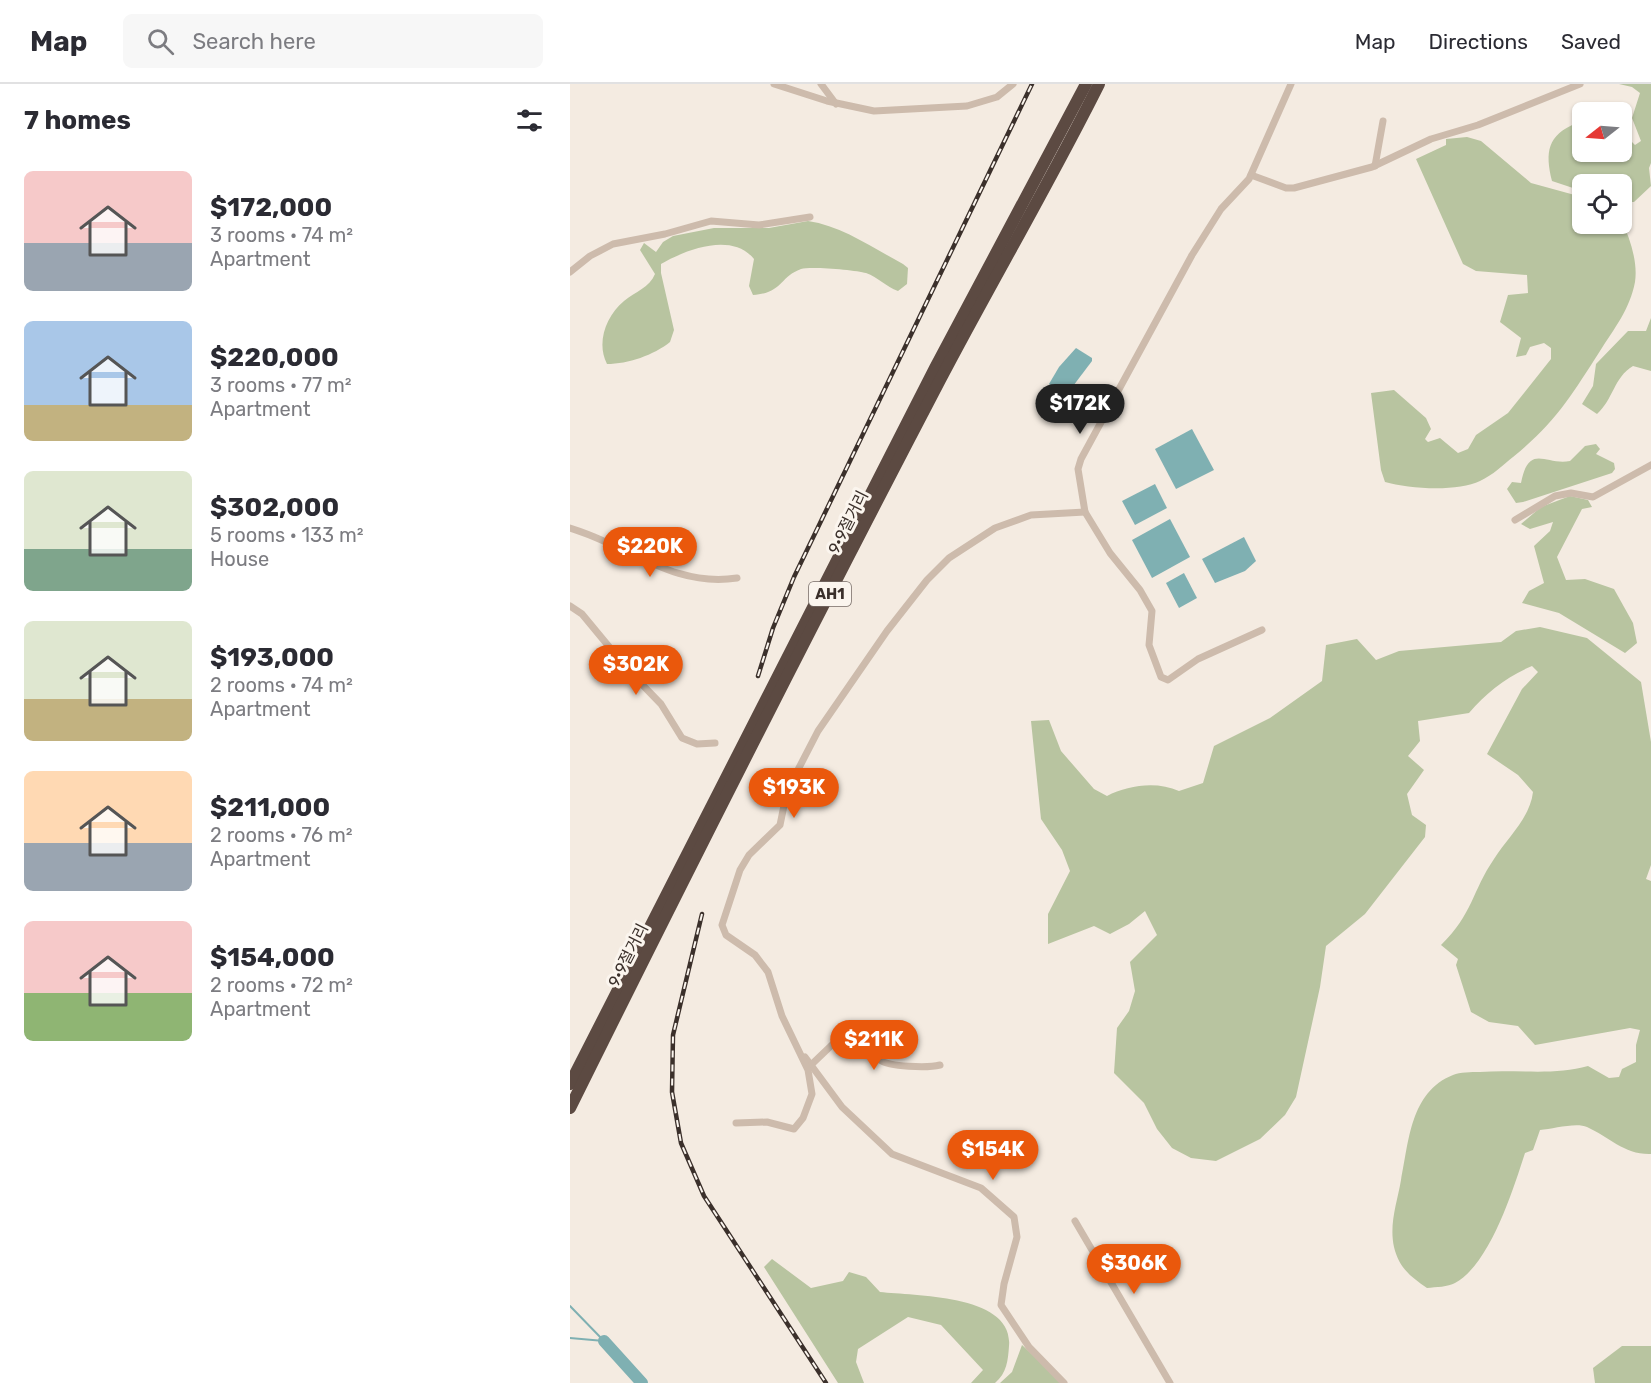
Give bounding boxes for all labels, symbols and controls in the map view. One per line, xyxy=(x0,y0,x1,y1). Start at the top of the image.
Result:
search box xyxy=(123,14,543,68)
text: Map xyxy=(30,25,87,58)
icon: search xyxy=(144,25,177,58)
text: Search here xyxy=(192,28,316,55)
text: Map xyxy=(1355,29,1396,54)
text: Directions xyxy=(1429,29,1528,54)
text: Saved xyxy=(1561,29,1621,54)
north arrow xyxy=(1572,102,1632,162)
map controls xyxy=(1572,102,1632,234)
icon: filters xyxy=(513,104,546,137)
text: 7 homes xyxy=(24,105,131,136)
button: locate xyxy=(1572,174,1632,234)
text: $172,000 xyxy=(210,192,332,223)
icon: home xyxy=(72,195,144,267)
text: 3 rooms · 74 m² xyxy=(210,223,353,247)
text: Apartment xyxy=(210,247,311,271)
text: $220,000 xyxy=(210,342,339,373)
icon: home xyxy=(72,345,144,417)
text: 3 rooms · 77 m² xyxy=(210,373,352,397)
pin: $172K xyxy=(1038,384,1122,435)
text: $172K xyxy=(1049,391,1111,415)
text: Apartment xyxy=(210,397,311,421)
street label: 9·9절거리 xyxy=(824,487,872,557)
text: $302,000 xyxy=(210,492,339,523)
icon: home xyxy=(72,495,144,567)
text: 5 rooms · 133 m² xyxy=(210,523,364,547)
pin: $220K xyxy=(608,527,692,578)
text: $220K xyxy=(617,534,683,558)
text: House xyxy=(210,547,269,571)
road number: AH1 xyxy=(809,582,851,606)
text: $193,000 xyxy=(210,642,334,673)
icon: home xyxy=(72,645,144,717)
pin: $302K xyxy=(594,645,678,696)
text: $302K xyxy=(603,652,669,676)
text: 2 rooms · 74 m² xyxy=(210,673,353,697)
text: Apartment xyxy=(210,697,311,721)
pin: $193K xyxy=(752,768,836,819)
text: $193K xyxy=(763,775,825,799)
text: $211,000 xyxy=(210,792,330,823)
icon: home xyxy=(72,795,144,867)
text: 2 rooms · 76 m² xyxy=(210,823,353,847)
text: Apartment xyxy=(210,847,311,871)
street label: 9·9절거리 xyxy=(604,920,652,990)
text: $154,000 xyxy=(210,942,335,973)
icon: home xyxy=(72,945,144,1017)
text: 2 rooms · 72 m² xyxy=(210,973,353,997)
text: Apartment xyxy=(210,997,311,1021)
pin: $211K xyxy=(832,1020,916,1071)
text: $211K xyxy=(844,1027,904,1051)
pin: $154K xyxy=(951,1130,1035,1181)
text: $154K xyxy=(961,1137,1025,1161)
pin: $306K xyxy=(1092,1244,1176,1295)
text: $306K xyxy=(1101,1251,1167,1275)

